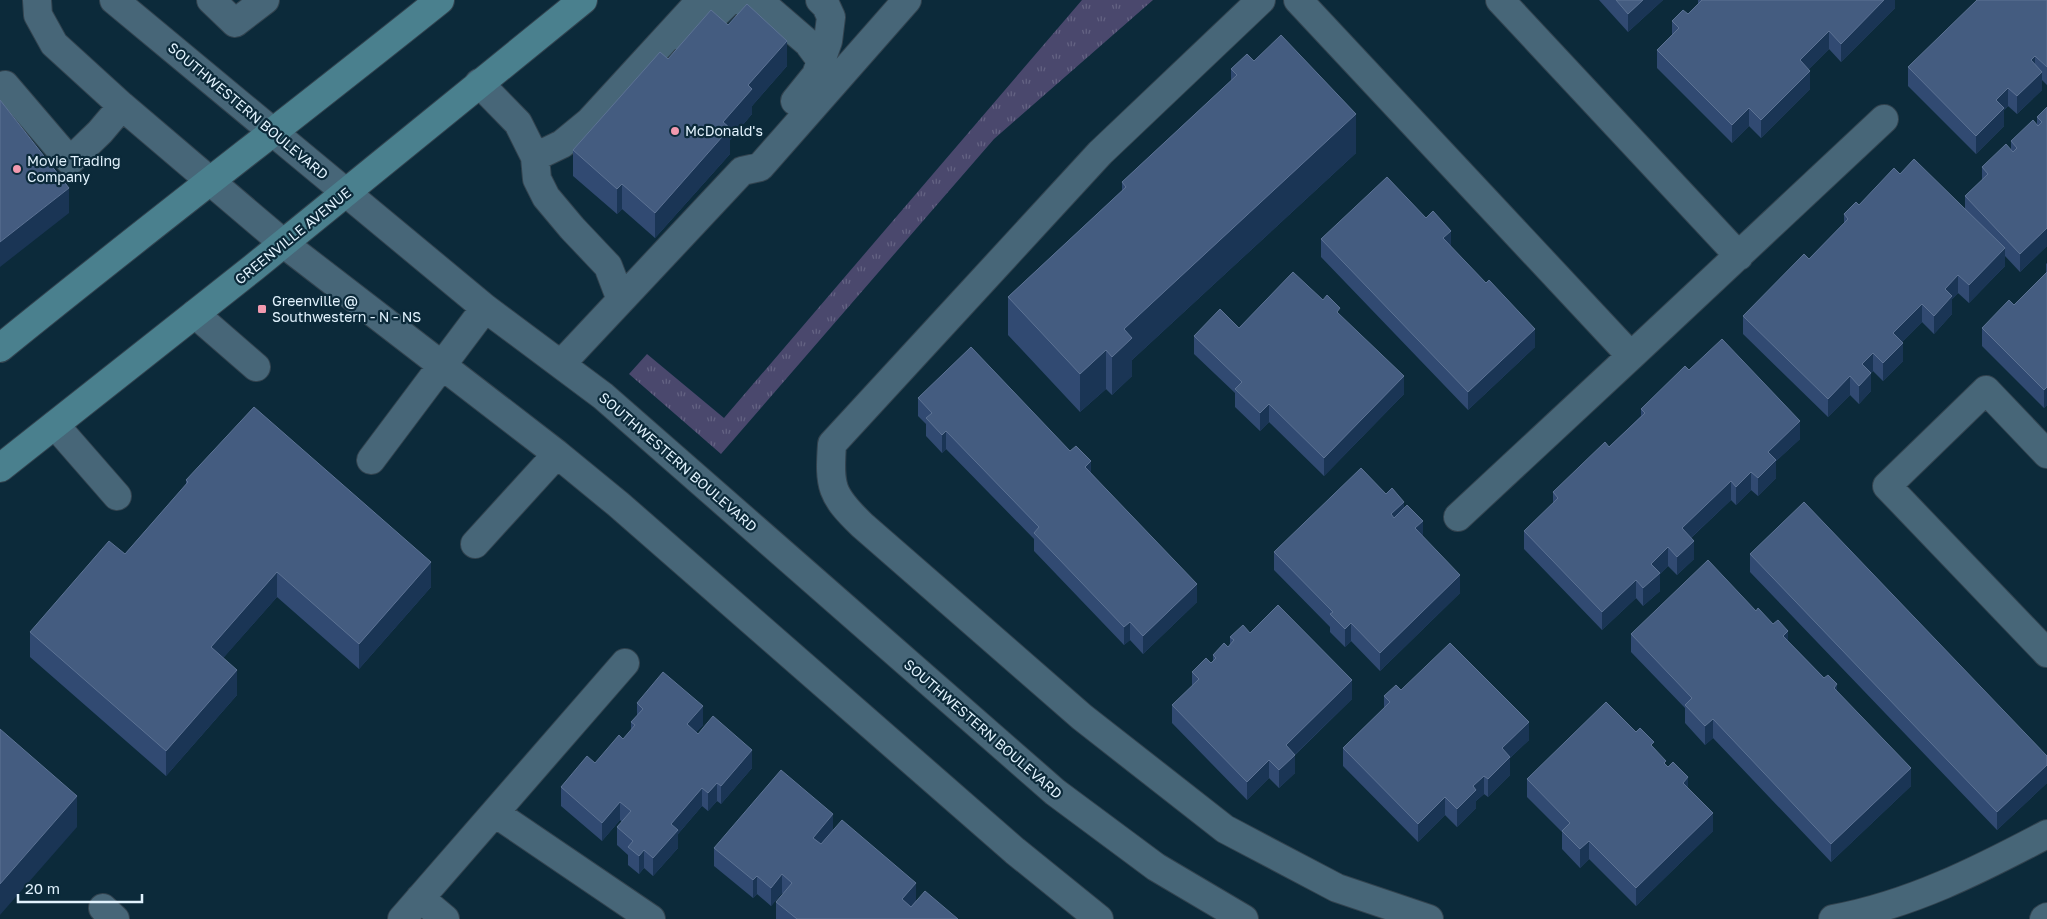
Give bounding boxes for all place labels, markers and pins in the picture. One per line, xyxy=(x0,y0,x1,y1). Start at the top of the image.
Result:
place label: McDonald's xyxy=(685,122,763,139)
marker: McDonald's xyxy=(669,125,681,137)
place label: Movie Trading Company xyxy=(27,152,121,185)
marker: Movie Trading Company xyxy=(11,163,23,175)
place label: Greenville @ Southwestern - N - NS xyxy=(272,292,421,325)
marker: Greenville @ Southwestern - N - NS xyxy=(256,303,268,315)

